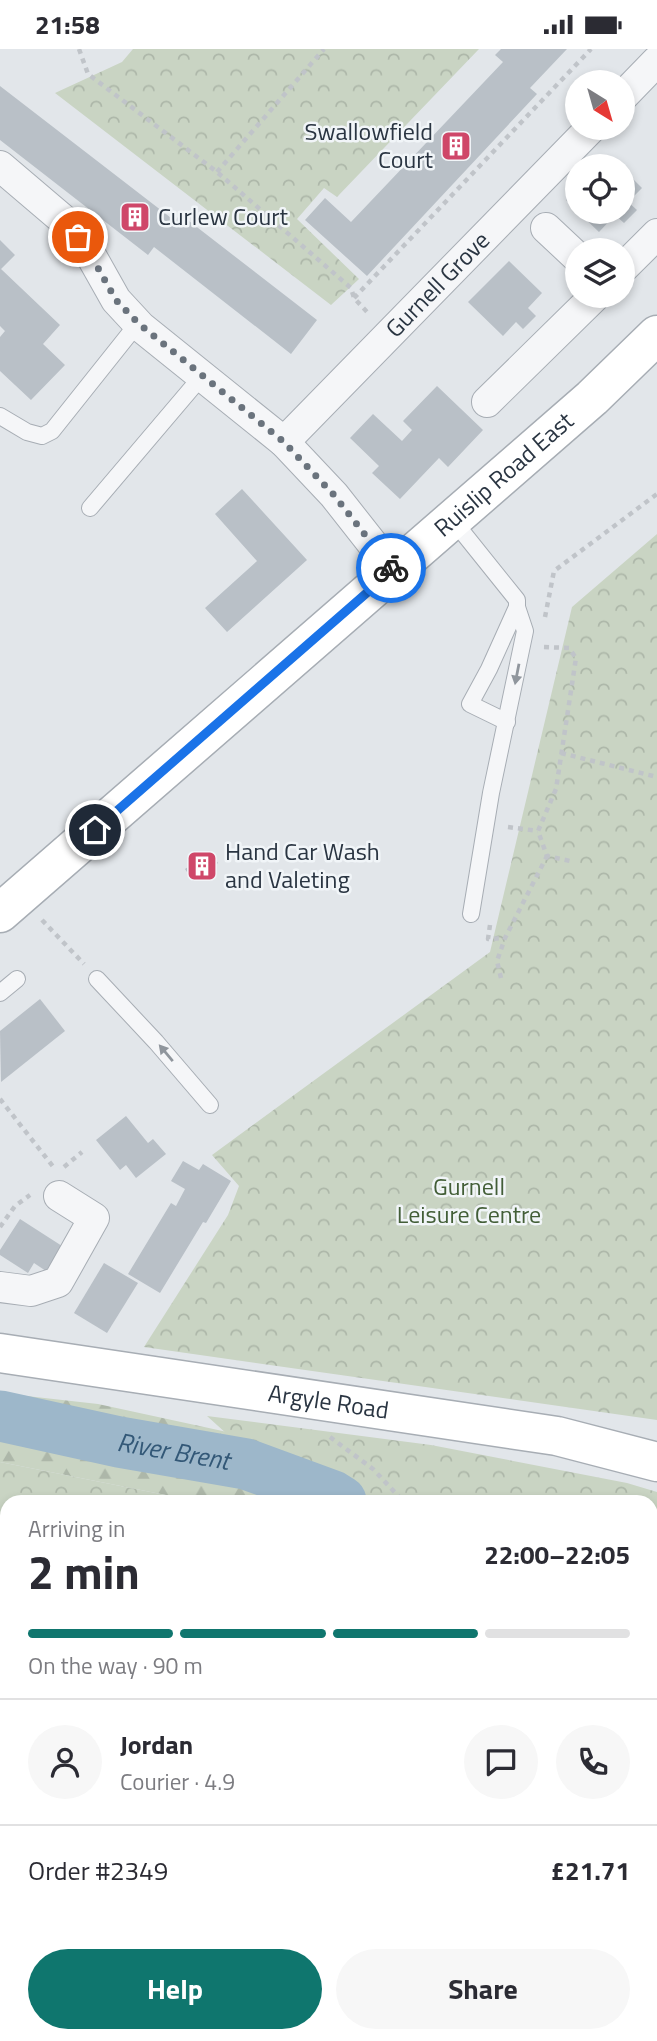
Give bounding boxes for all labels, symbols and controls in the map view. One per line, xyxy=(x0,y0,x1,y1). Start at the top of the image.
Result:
text: 21:58 xyxy=(35,5,100,44)
north arrow xyxy=(565,70,635,140)
map controls xyxy=(565,70,635,308)
place label: Swallowfield Court xyxy=(305,113,434,177)
building icon: Swallowfield Court xyxy=(439,129,473,163)
button: locate xyxy=(565,154,635,224)
place label: Curlew Court xyxy=(158,198,288,234)
building icon: Curlew Court xyxy=(118,200,152,234)
pin xyxy=(48,207,108,267)
icon: bag xyxy=(59,218,97,256)
street label: Gurnell Grove xyxy=(377,223,498,345)
button: layers xyxy=(565,238,635,308)
street label: Ruislip Road East xyxy=(426,402,582,545)
courier xyxy=(356,533,426,603)
icon: bike xyxy=(372,549,410,587)
one-way arrow xyxy=(511,663,522,685)
pin xyxy=(65,800,125,860)
icon: home xyxy=(76,811,114,849)
place label: Hand Car Wash and Valeting xyxy=(225,833,380,897)
building icon: Hand Car Wash and Valeting xyxy=(185,849,219,883)
one-way arrow xyxy=(158,1045,173,1063)
park label: Gurnell Leisure Centre xyxy=(397,1168,541,1232)
street label: Argyle Road xyxy=(266,1374,391,1428)
water label: River Brent xyxy=(114,1422,235,1480)
text: Arriving in xyxy=(28,1511,125,1546)
text: 22:00–22:05 xyxy=(484,1535,630,1574)
text: 2 min xyxy=(28,1537,140,1607)
text: On the way · 90 m xyxy=(28,1648,203,1683)
button: person xyxy=(28,1725,102,1799)
text: Jordan xyxy=(120,1725,193,1764)
button: chat xyxy=(464,1725,538,1799)
button: phone xyxy=(556,1725,630,1799)
text: Courier · 4.9 xyxy=(120,1764,235,1799)
text: Order #2349 xyxy=(28,1851,168,1890)
text: £21.71 xyxy=(551,1851,630,1890)
button: Help xyxy=(28,1949,322,2029)
button: Share xyxy=(336,1949,630,2029)

